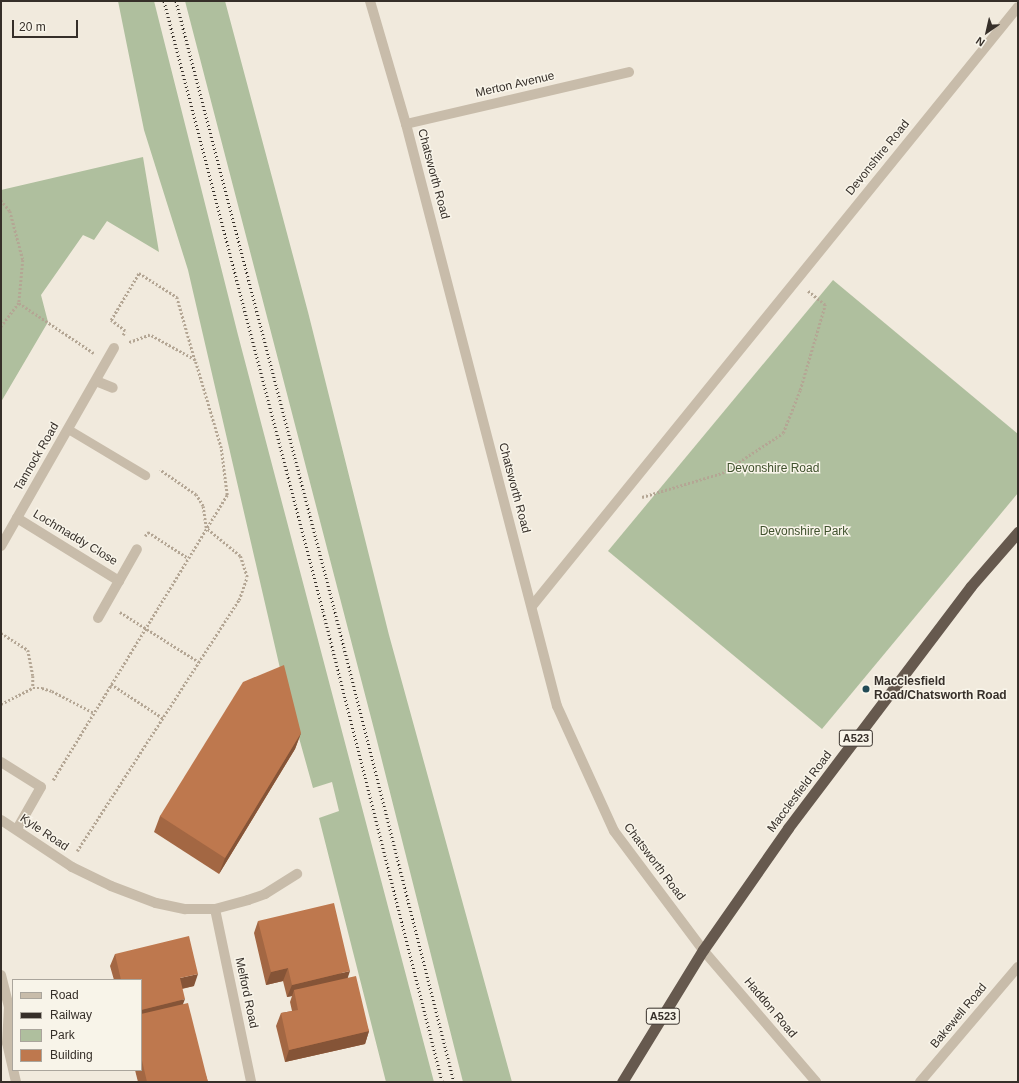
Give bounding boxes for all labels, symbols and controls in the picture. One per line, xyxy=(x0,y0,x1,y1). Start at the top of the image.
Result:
scale bar xyxy=(14,12,80,38)
north arrow xyxy=(967,12,1007,52)
text: 20 m xyxy=(19,20,46,34)
text: N xyxy=(974,35,987,49)
street label: Merton Avenue xyxy=(474,69,556,101)
street label: Devonshire Road xyxy=(843,117,913,199)
street label: Chatsworth Road xyxy=(414,127,452,221)
street label: Tannock Road xyxy=(12,420,62,494)
street label: Chatsworth Road xyxy=(495,441,533,535)
park label: Devonshire Road xyxy=(727,462,819,476)
street label: Lochmaddy Close xyxy=(30,507,120,569)
park label: Devonshire Park xyxy=(760,525,848,539)
place label: Macclesfield Road/Chatsworth Road xyxy=(874,675,1007,703)
marker: Macclesfield Road/Chatsworth Road xyxy=(861,684,871,694)
road number: A523 xyxy=(838,729,874,747)
street label: Macclesfield Road xyxy=(765,749,835,835)
street label: Kyle Road xyxy=(17,812,71,854)
street label: Chatsworth Road xyxy=(620,821,688,903)
street label: Melford Road xyxy=(231,956,261,1030)
street label: Haddon Road xyxy=(741,975,799,1041)
legend xyxy=(12,979,142,1071)
street label: Bakewell Road xyxy=(928,981,990,1051)
text: Road xyxy=(50,988,79,1002)
road number: A523 xyxy=(645,1007,681,1025)
text: Railway xyxy=(50,1008,92,1022)
text: Park xyxy=(50,1028,75,1042)
text: Building xyxy=(50,1048,93,1062)

